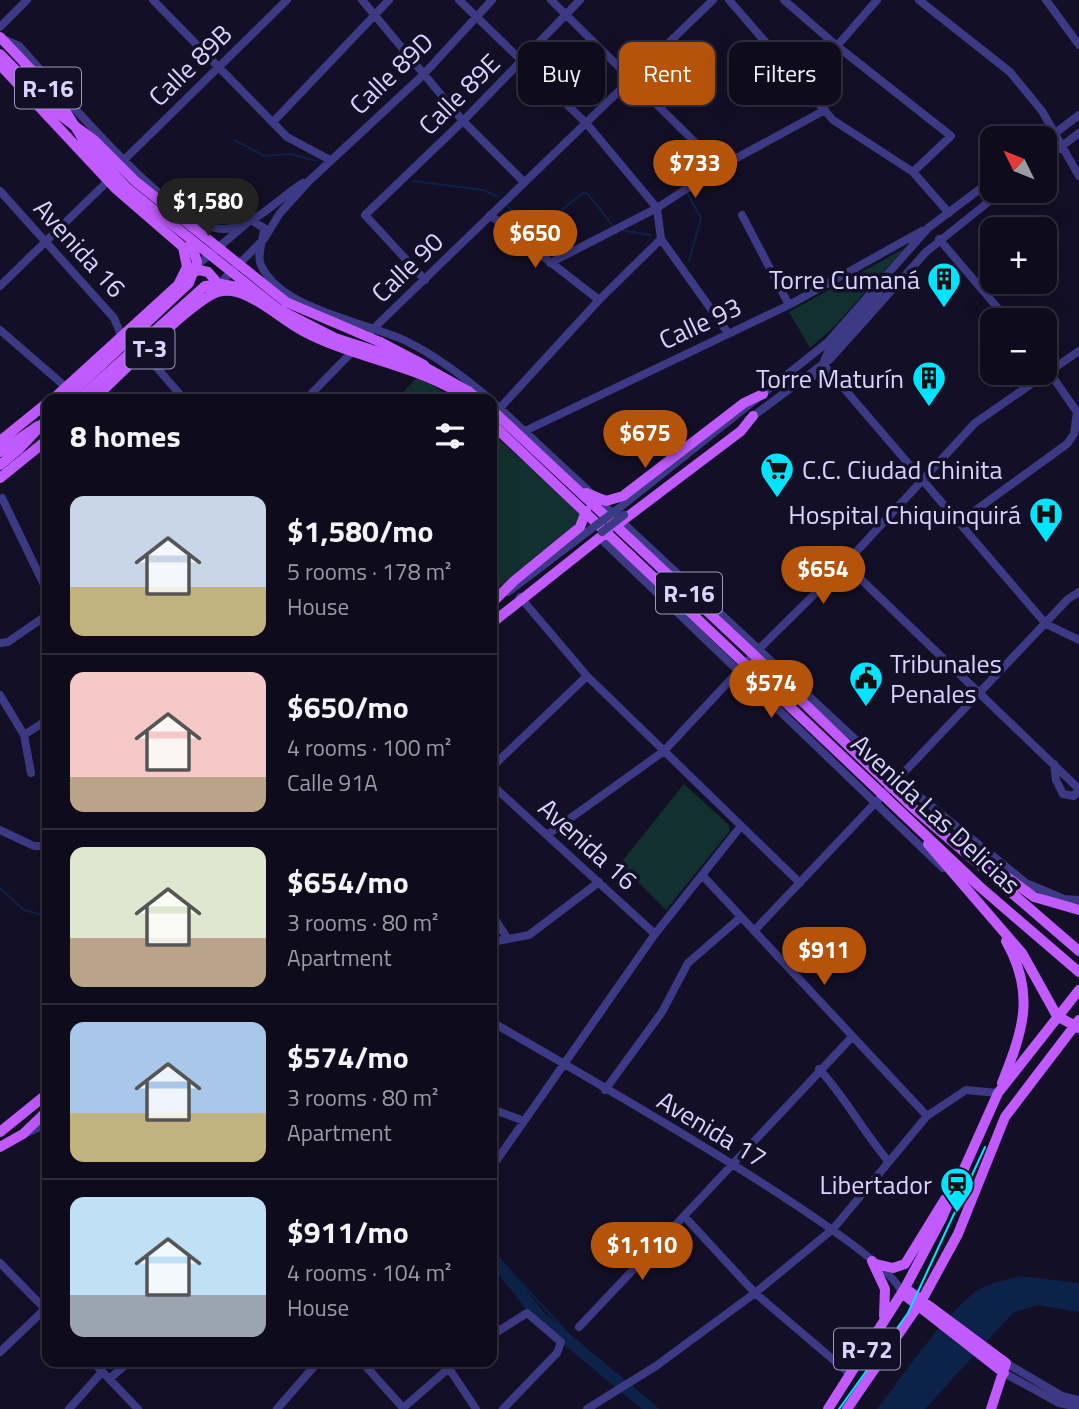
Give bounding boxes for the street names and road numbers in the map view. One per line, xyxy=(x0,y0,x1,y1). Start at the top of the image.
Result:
street label: Calle 89B xyxy=(139,15,241,115)
street label: Calle 89D xyxy=(340,23,442,123)
street label: Calle 89E xyxy=(409,44,509,144)
road number: R-16 xyxy=(15,68,81,108)
street label: Avenida 16 xyxy=(25,190,135,306)
street label: Calle 90 xyxy=(362,223,452,311)
street label: Calle 93 xyxy=(652,287,748,359)
road number: T-3 xyxy=(125,328,174,368)
road number: R-16 xyxy=(656,572,722,614)
street label: Avenida Las Delicias xyxy=(842,725,1030,903)
street label: Avenida 16 xyxy=(530,789,646,899)
street label: Avenida 17 xyxy=(650,1081,774,1177)
road number: R-72 xyxy=(834,1329,900,1370)

